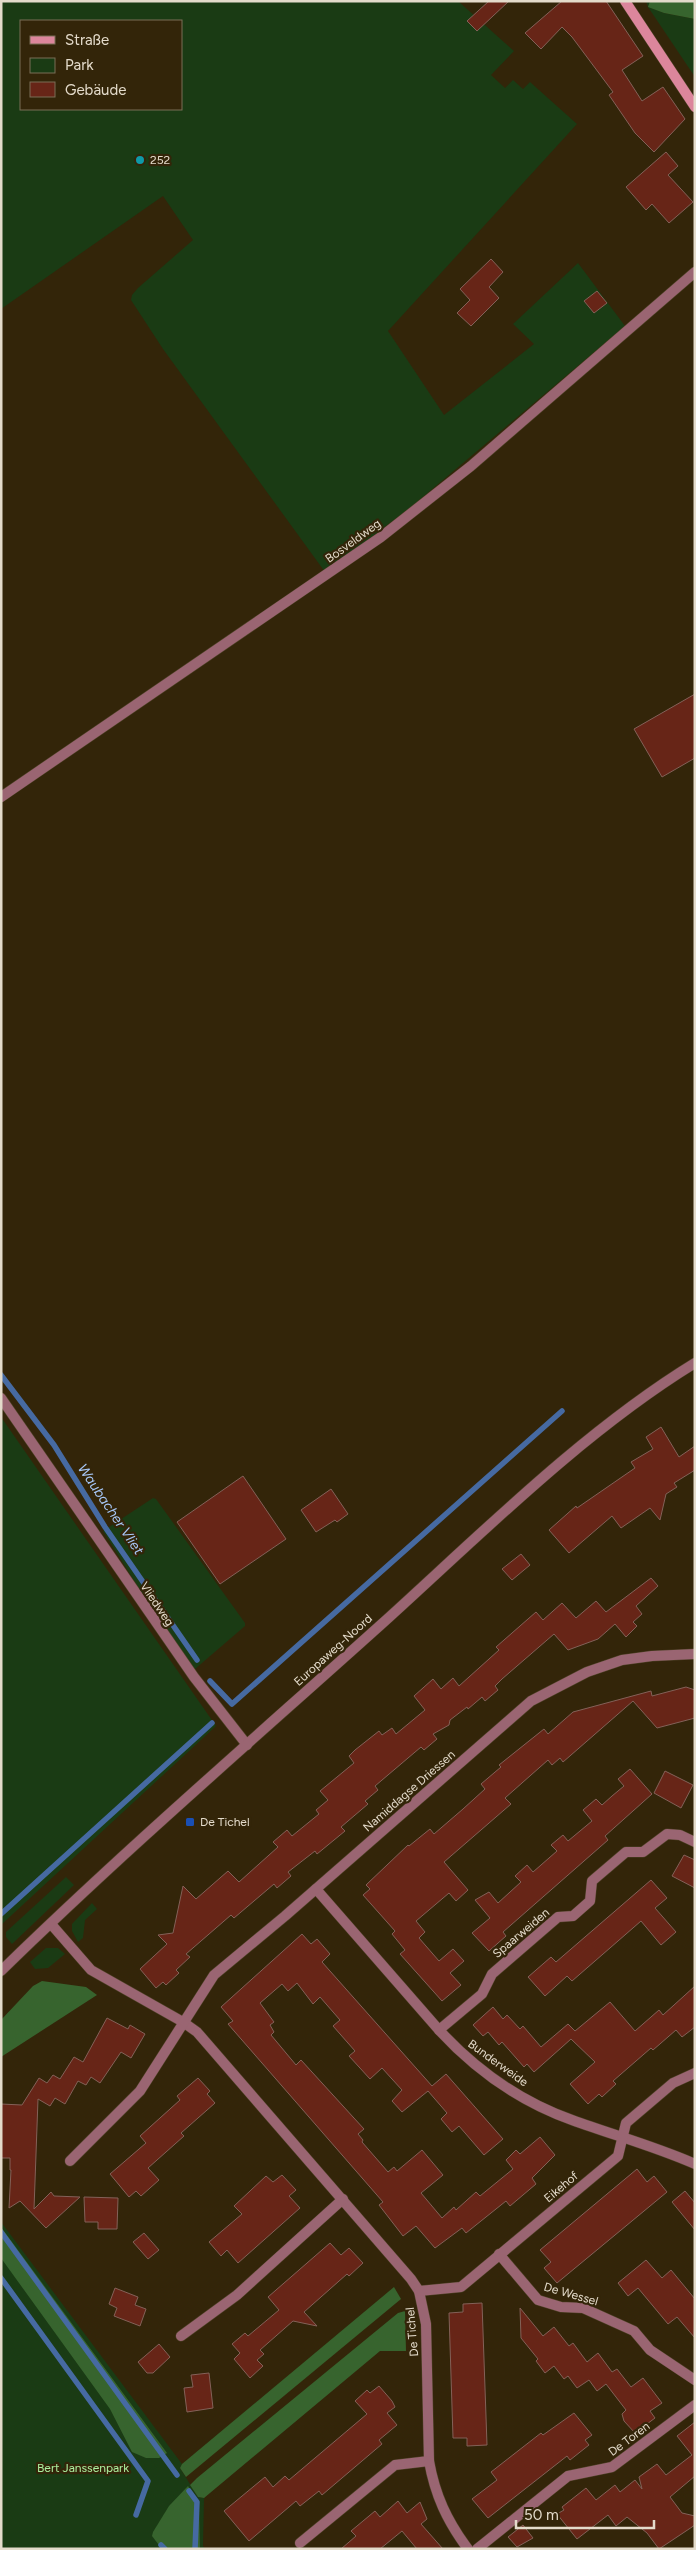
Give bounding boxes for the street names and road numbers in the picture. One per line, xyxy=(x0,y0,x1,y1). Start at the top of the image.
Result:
street label: Bosveldweg xyxy=(323,516,383,566)
street label: Vliedweg xyxy=(137,1579,177,1629)
street label: Europaweg-Noord xyxy=(291,1611,375,1689)
street label: Namiddagse Driessen xyxy=(360,1747,458,1835)
street label: Spaarweiden xyxy=(490,1905,552,1961)
street label: Bunderweide xyxy=(465,2037,531,2090)
street label: Eikehof xyxy=(541,2168,581,2205)
street label: De Wessel xyxy=(542,2280,600,2308)
street label: De Tichel xyxy=(403,2307,421,2357)
street label: De Toren xyxy=(606,2419,653,2459)

